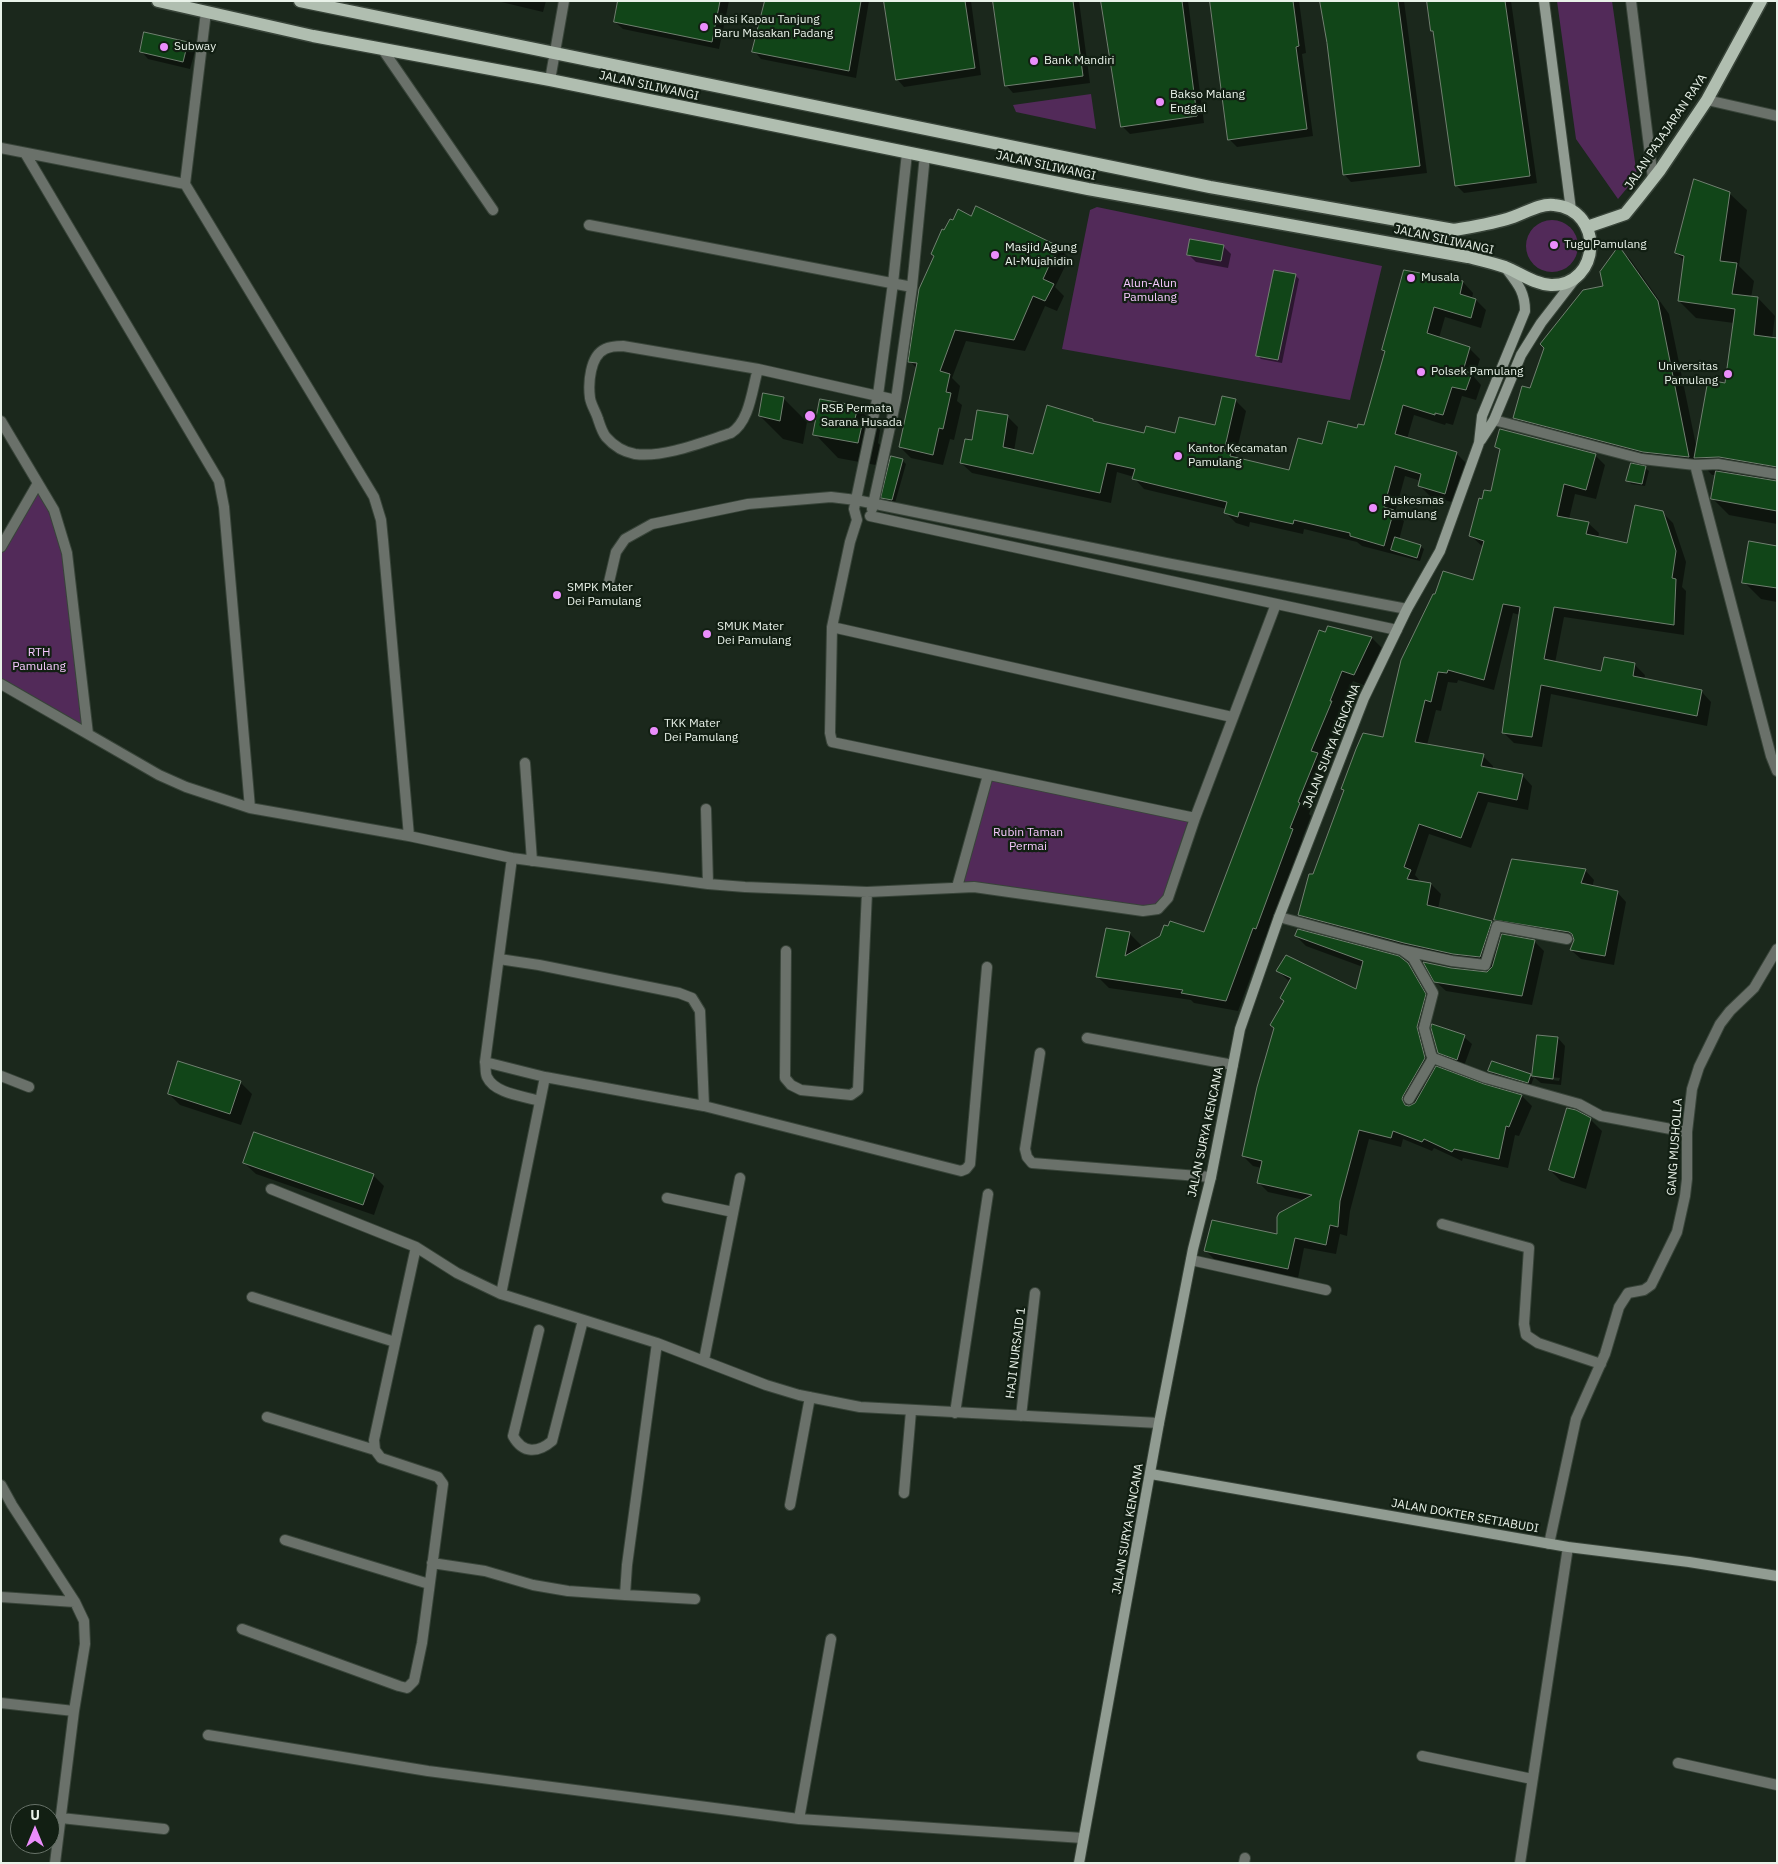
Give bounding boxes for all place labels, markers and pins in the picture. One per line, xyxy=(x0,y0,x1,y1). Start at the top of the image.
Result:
place label: Nasi Kapau Tanjung Baru Masakan Padang xyxy=(714,13,833,41)
marker: Nasi Kapau Tanjung Baru Masakan Padang xyxy=(698,21,710,33)
place label: Subway xyxy=(174,40,216,54)
marker: Subway xyxy=(158,41,170,53)
place label: Bank Mandiri xyxy=(1044,54,1115,68)
marker: Bank Mandiri xyxy=(1028,55,1040,67)
place label: Bakso Malang Enggal xyxy=(1170,88,1245,116)
marker: Bakso Malang Enggal xyxy=(1154,96,1166,108)
place label: Tugu Pamulang xyxy=(1564,238,1647,252)
marker: Tugu Pamulang xyxy=(1548,239,1560,251)
place label: Masjid Agung Al-Mujahidin xyxy=(1005,241,1077,269)
marker: Masjid Agung Al-Mujahidin xyxy=(989,249,1001,261)
place label: Musala xyxy=(1421,271,1459,285)
marker: Musala xyxy=(1405,272,1417,284)
place label: Universitas Pamulang xyxy=(1658,360,1718,388)
place label: Polsek Pamulang xyxy=(1431,365,1523,379)
marker: Polsek Pamulang xyxy=(1415,366,1427,378)
marker: Universitas Pamulang xyxy=(1722,368,1734,380)
place label: RSB Permata Sarana Husada xyxy=(821,402,902,430)
marker: RSB Permata Sarana Husada xyxy=(803,409,817,423)
place label: Kantor Kecamatan Pamulang xyxy=(1188,442,1287,470)
marker: Kantor Kecamatan Pamulang xyxy=(1172,450,1184,462)
place label: Puskesmas Pamulang xyxy=(1383,494,1444,522)
marker: Puskesmas Pamulang xyxy=(1367,502,1379,514)
place label: SMPK Mater Dei Pamulang xyxy=(567,581,641,609)
marker: SMPK Mater Dei Pamulang xyxy=(551,589,563,601)
place label: SMUK Mater Dei Pamulang xyxy=(717,620,791,648)
marker: SMUK Mater Dei Pamulang xyxy=(701,628,713,640)
place label: TKK Mater Dei Pamulang xyxy=(664,717,738,745)
marker: TKK Mater Dei Pamulang xyxy=(648,725,660,737)

